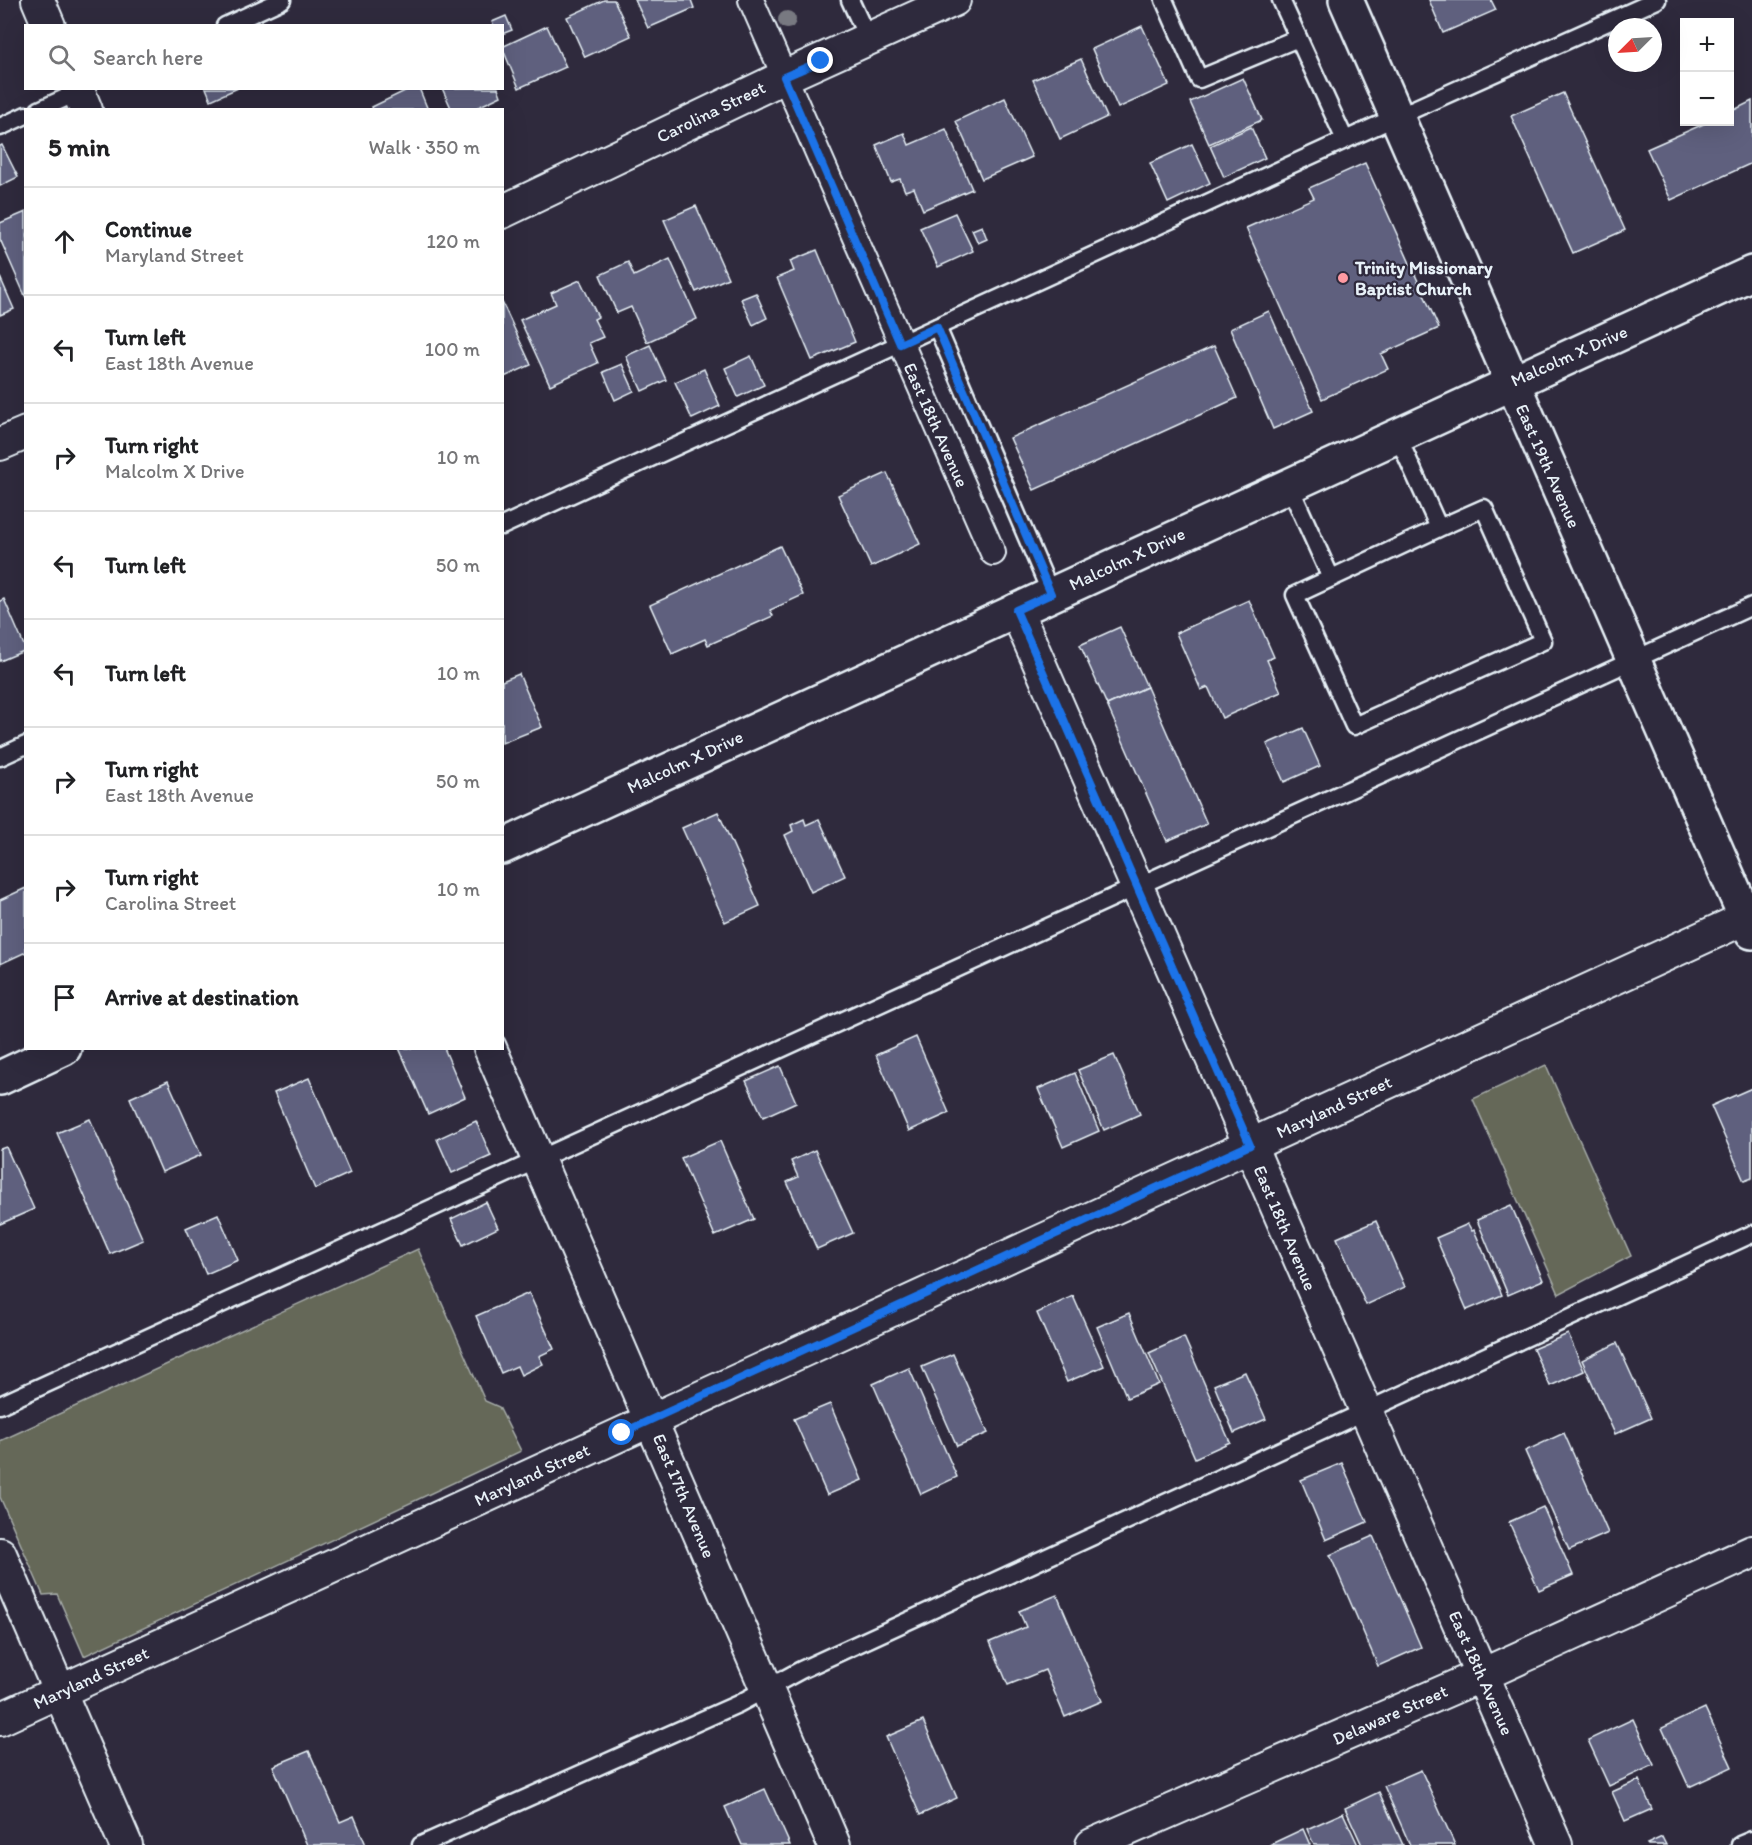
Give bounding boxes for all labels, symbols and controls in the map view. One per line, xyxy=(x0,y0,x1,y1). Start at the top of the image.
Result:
north arrow xyxy=(1608,18,1662,72)
map controls xyxy=(1680,18,1734,126)
button: + xyxy=(1680,18,1734,72)
search box xyxy=(24,24,504,90)
icon: search xyxy=(45,41,78,74)
text: Search here xyxy=(93,44,203,71)
route end xyxy=(807,47,833,73)
button: − xyxy=(1680,72,1734,126)
street label: Carolina Street xyxy=(653,76,769,148)
text: 5 min xyxy=(48,131,110,163)
text: Walk · 350 m xyxy=(369,135,480,159)
text: Continue xyxy=(105,216,192,243)
icon: ahead xyxy=(48,225,81,258)
text: 120 m xyxy=(427,229,480,253)
text: Maryland Street xyxy=(105,243,244,267)
place label: Trinity Missionary Baptist Church xyxy=(1354,257,1493,300)
marker: Trinity Missionary Baptist Church xyxy=(1336,271,1350,285)
street label: Malcolm X Drive xyxy=(1507,320,1631,392)
text: Turn left xyxy=(105,324,186,351)
icon: left xyxy=(48,333,81,366)
text: 100 m xyxy=(425,337,480,361)
text: East 18th Avenue xyxy=(105,351,254,375)
street label: East 18th Avenue xyxy=(899,359,973,491)
street label: East 19th Avenue xyxy=(1511,401,1585,531)
text: Turn right xyxy=(105,432,199,459)
icon: right xyxy=(48,441,81,474)
text: 10 m xyxy=(437,445,480,469)
text: Malcolm X Drive xyxy=(105,459,244,483)
street label: Malcolm X Drive xyxy=(1065,523,1189,595)
icon: left xyxy=(48,549,81,582)
text: Turn left xyxy=(105,552,186,579)
text: 50 m xyxy=(436,553,480,577)
icon: left xyxy=(48,657,81,690)
text: Turn left xyxy=(105,660,186,687)
text: 10 m xyxy=(437,661,480,685)
street label: Malcolm X Drive xyxy=(623,726,747,798)
text: Turn right xyxy=(105,756,199,783)
icon: right xyxy=(48,765,81,798)
text: 50 m xyxy=(436,769,480,793)
text: East 18th Avenue xyxy=(105,783,254,807)
text: Turn right xyxy=(105,864,199,891)
icon: right xyxy=(48,873,81,906)
text: 10 m xyxy=(437,877,480,901)
text: Carolina Street xyxy=(105,891,236,915)
icon: arrive xyxy=(48,981,81,1014)
text: Arrive at destination xyxy=(105,984,299,1011)
street label: Maryland Street xyxy=(1273,1071,1395,1143)
street label: East 18th Avenue xyxy=(1249,1162,1321,1294)
route start xyxy=(608,1419,634,1445)
street label: East 17th Avenue xyxy=(648,1430,720,1562)
street label: Maryland Street xyxy=(471,1439,593,1511)
street label: East 18th Avenue xyxy=(1444,1607,1518,1739)
street label: Maryland Street xyxy=(30,1642,152,1714)
street label: Delaware Street xyxy=(1329,1680,1451,1750)

